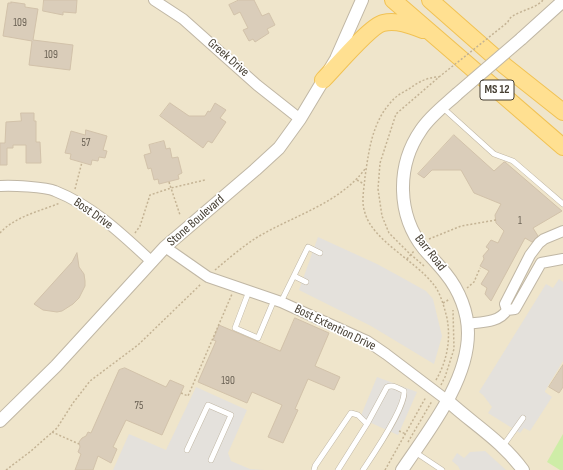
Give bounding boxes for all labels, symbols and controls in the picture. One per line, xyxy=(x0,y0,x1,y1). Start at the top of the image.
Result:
house number: 109 xyxy=(13,16,27,30)
street label: Greek Drive xyxy=(204,36,252,80)
house number: 109 xyxy=(44,48,58,62)
road number: MS 12 xyxy=(480,80,514,100)
house number: 57 xyxy=(82,136,90,150)
street label: Stone Boulevard xyxy=(164,192,228,250)
street label: Bost Drive xyxy=(70,195,116,233)
house number: 1 xyxy=(518,214,522,228)
street label: Barr Road xyxy=(411,232,449,274)
street label: Bost Extention Drive xyxy=(292,302,378,354)
house number: 190 xyxy=(221,374,235,388)
house number: 75 xyxy=(135,399,143,413)

